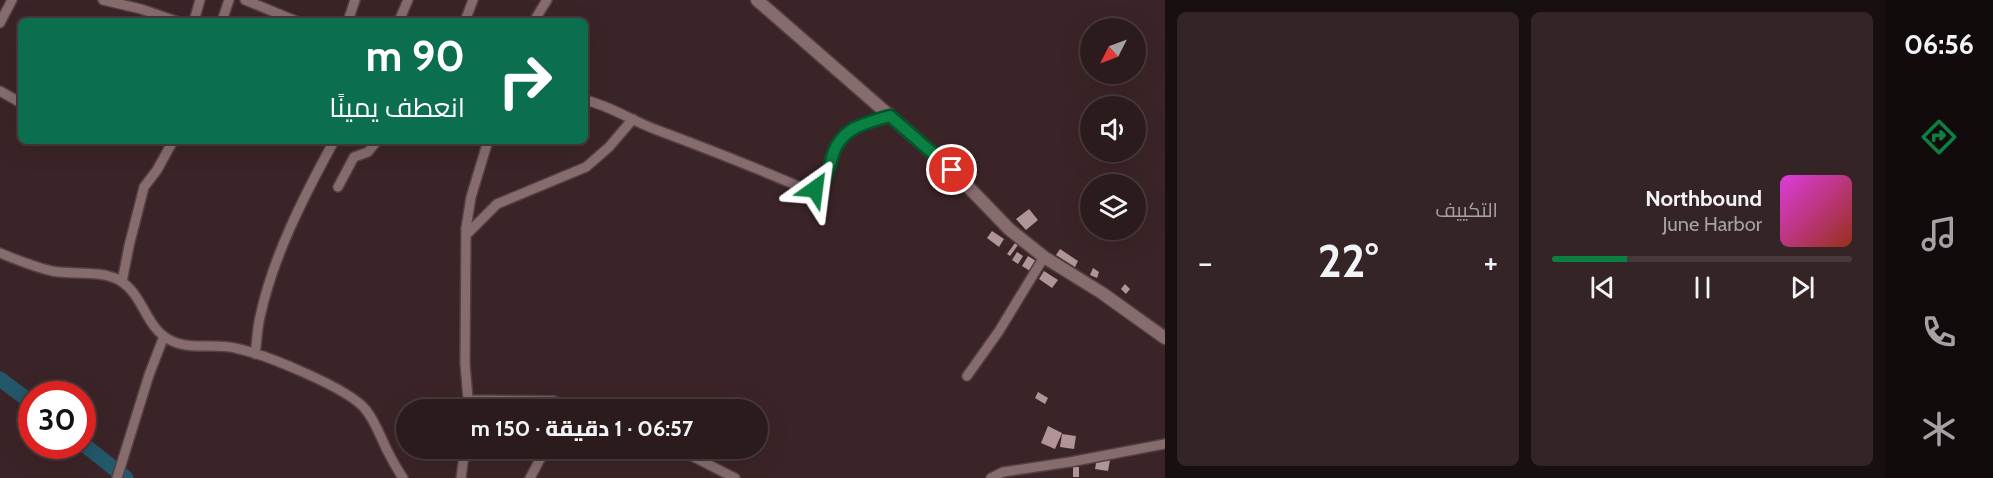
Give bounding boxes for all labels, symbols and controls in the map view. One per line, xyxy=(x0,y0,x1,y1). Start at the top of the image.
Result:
north arrow xyxy=(1080,18,1146,84)
map controls xyxy=(1080,18,1146,240)
text: 06:56 xyxy=(1904,28,1974,61)
text: 90 m xyxy=(366,30,465,82)
icon: right xyxy=(486,42,564,120)
text: انعطف يمينًا xyxy=(329,91,465,124)
button: sound xyxy=(1080,96,1146,162)
icon: directions xyxy=(1918,116,1960,158)
pin xyxy=(926,144,977,195)
icon: arrive xyxy=(935,153,968,186)
position arrow xyxy=(783,157,847,221)
button: layers xyxy=(1080,174,1146,240)
text: Northbound xyxy=(1645,185,1762,212)
text: التكييف xyxy=(1435,198,1498,222)
text: June Harbor xyxy=(1662,212,1762,236)
icon: music xyxy=(1918,213,1960,255)
text: 22° xyxy=(1318,234,1378,288)
text: − xyxy=(1198,242,1213,282)
text: + xyxy=(1483,242,1498,282)
icon: previous xyxy=(1586,271,1619,304)
icon: pause xyxy=(1686,271,1719,304)
icon: next xyxy=(1786,271,1819,304)
icon: phone xyxy=(1918,311,1960,353)
speed limit sign: 30 xyxy=(18,381,96,459)
icon: climate xyxy=(1918,408,1960,450)
text: 06:57 · 1 دقيقة · 150 m xyxy=(471,415,693,442)

